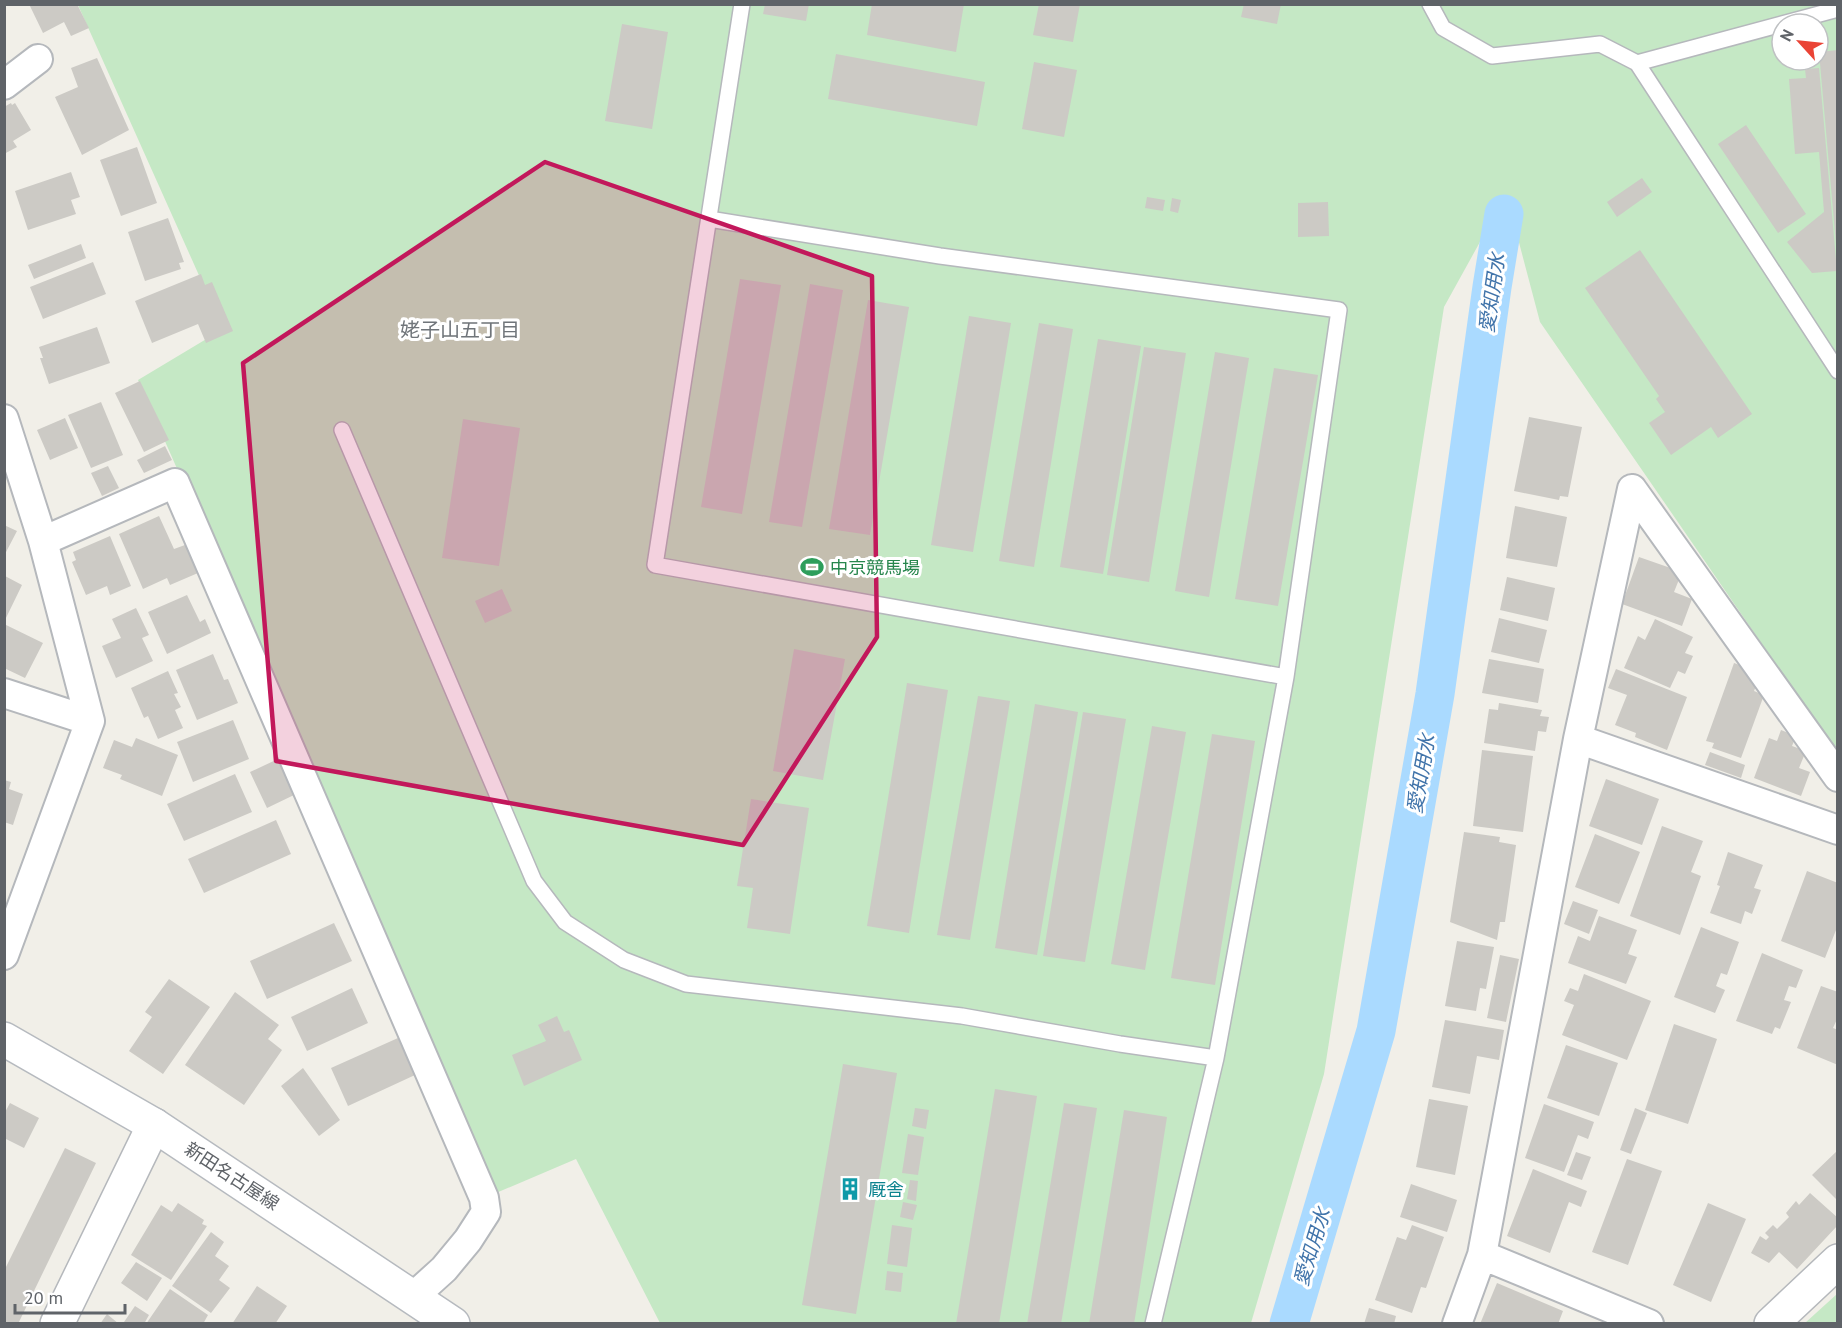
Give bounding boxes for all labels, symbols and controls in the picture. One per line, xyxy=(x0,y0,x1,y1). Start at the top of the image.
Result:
north arrow xyxy=(1770,12,1830,72)
text: N xyxy=(1775,26,1798,44)
water label: 愛知用水 xyxy=(1474,250,1511,334)
district label: 姥子山五丁目 xyxy=(400,317,520,343)
sports icon: 中京競馬場 xyxy=(799,554,825,580)
place label: 中京競馬場 xyxy=(830,556,920,579)
water label: 愛知用水 xyxy=(1401,730,1441,816)
street label: 新田名古屋線 xyxy=(180,1137,284,1215)
building icon: 厩舎 xyxy=(837,1176,863,1202)
place label: 厩舎 xyxy=(868,1178,904,1201)
water label: 愛知用水 xyxy=(1288,1203,1337,1289)
scale bar xyxy=(15,1277,124,1315)
text: 20 m xyxy=(24,1286,63,1309)

